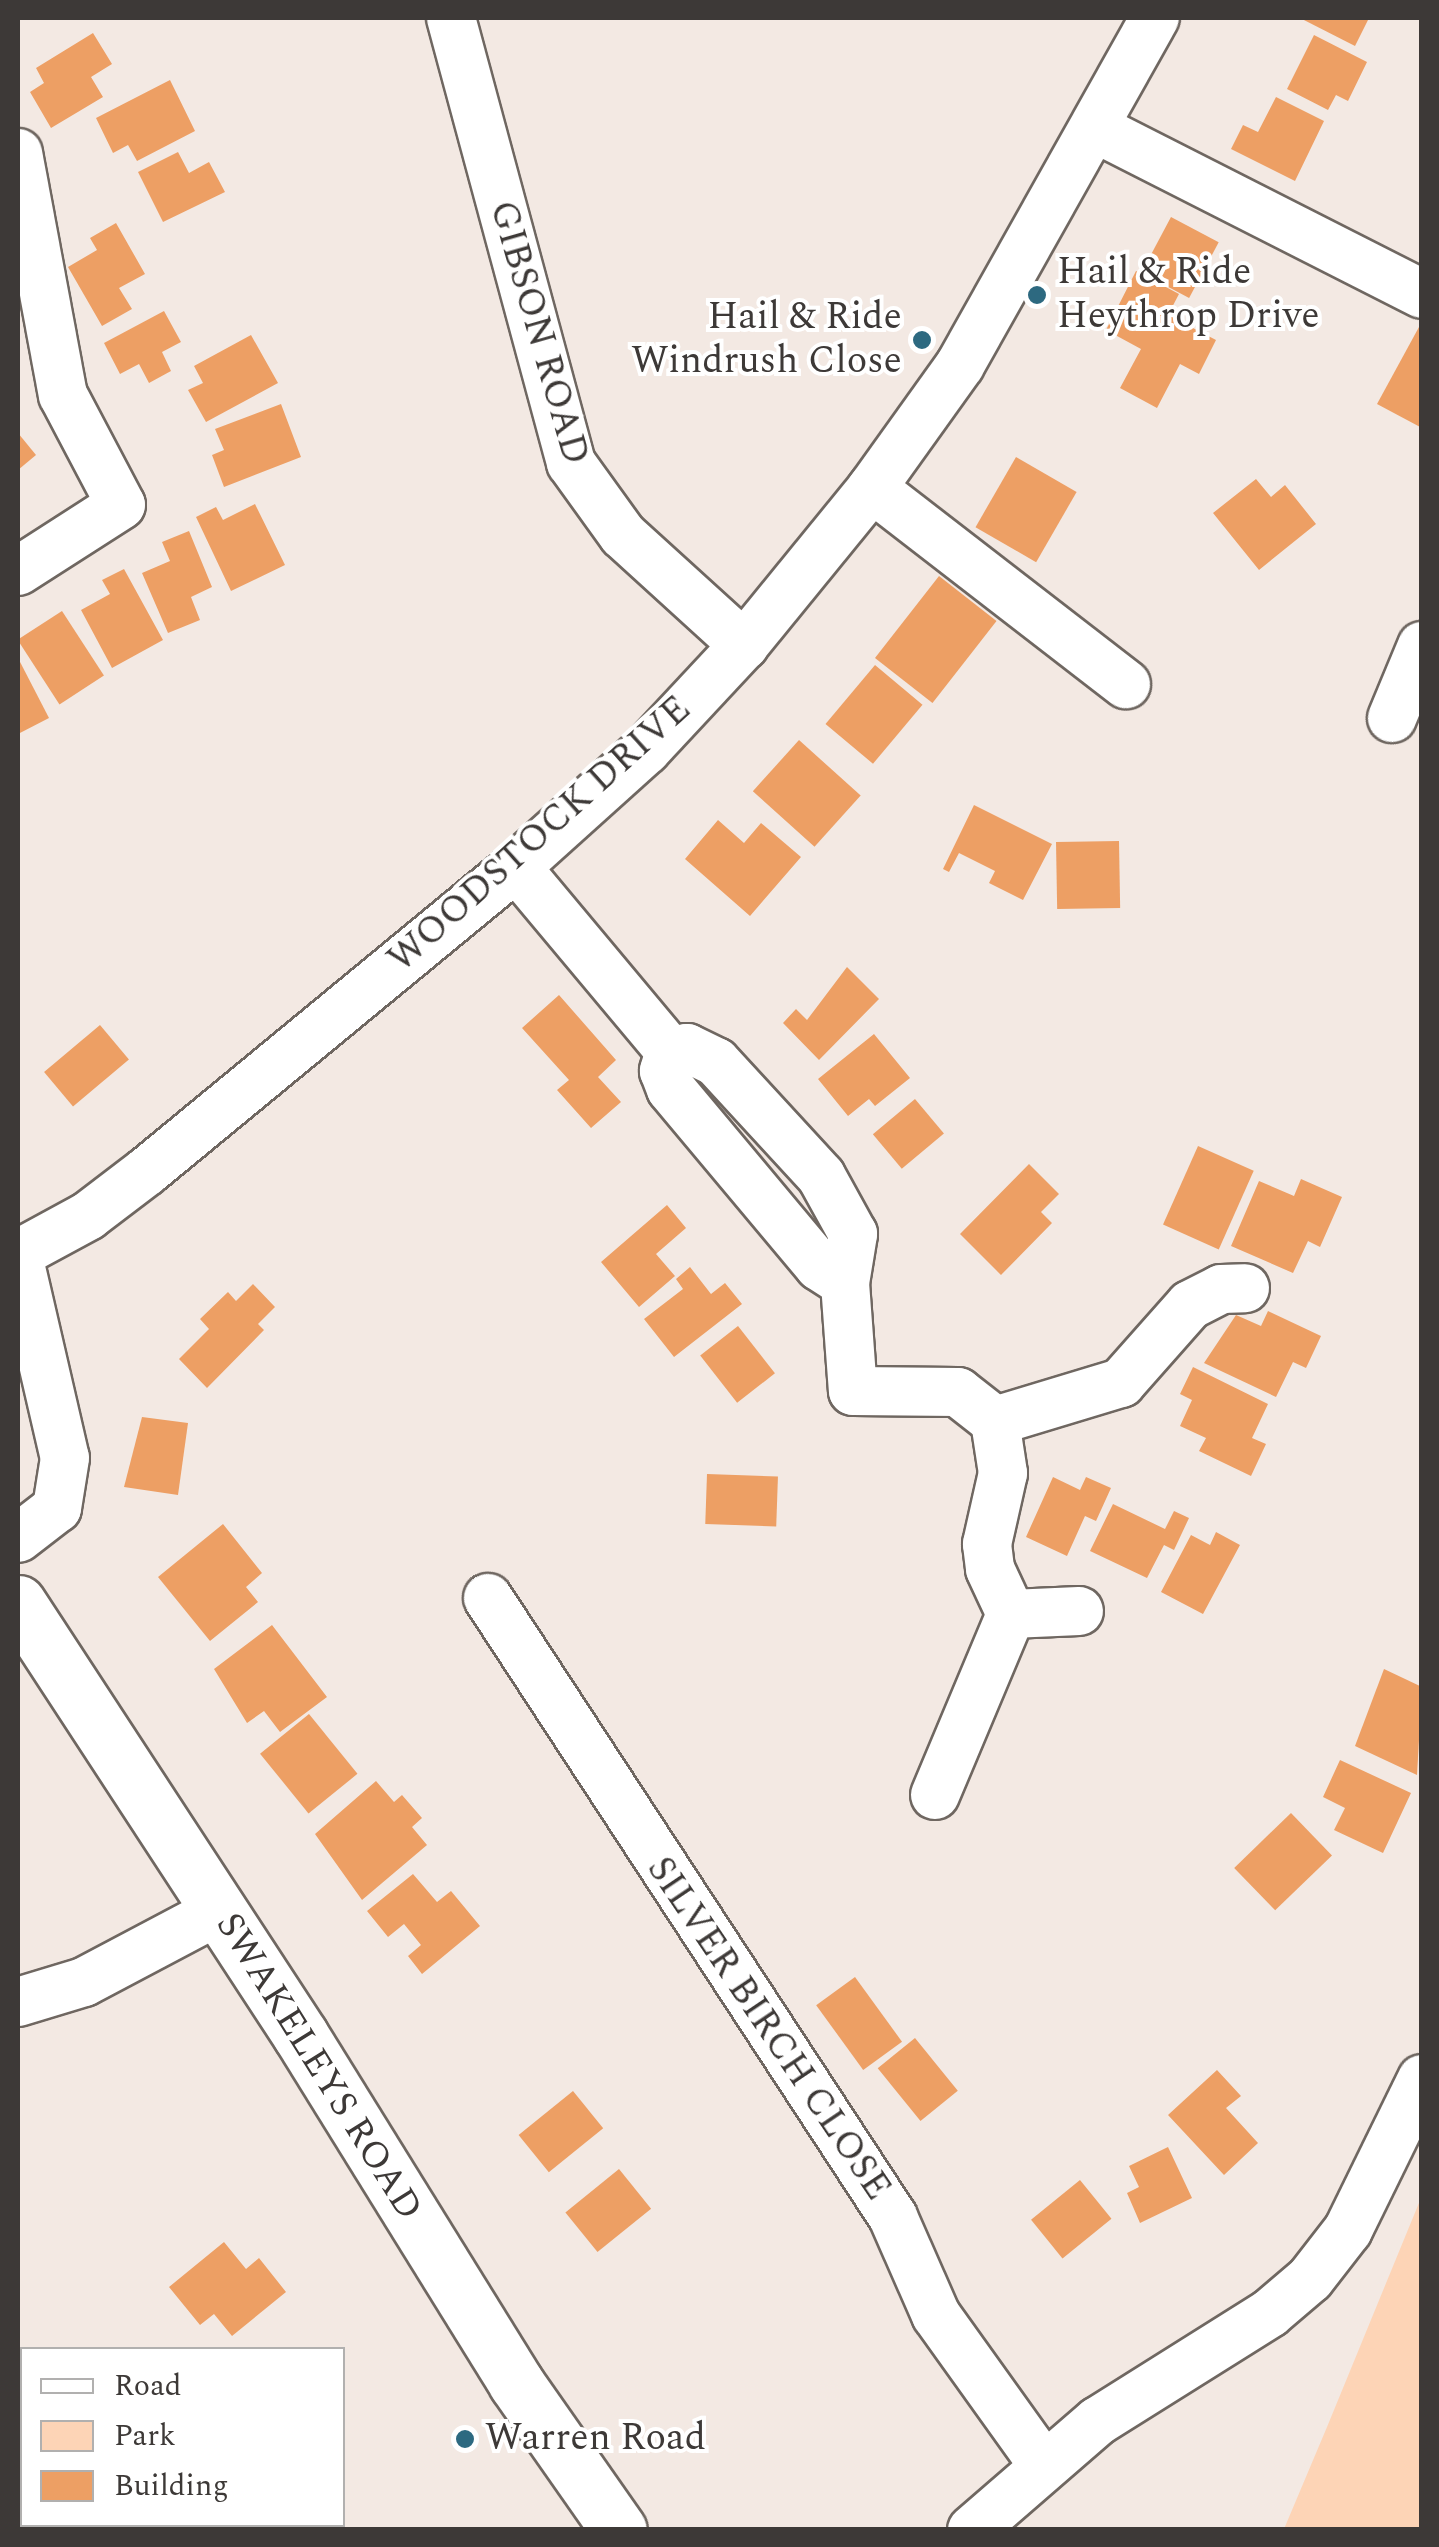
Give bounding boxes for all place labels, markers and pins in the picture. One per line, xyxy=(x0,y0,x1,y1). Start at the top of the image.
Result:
place label: Hail & Ride Heythrop Drive xyxy=(1057,250,1320,340)
marker: Hail & Ride Heythrop Drive xyxy=(1026,284,1048,306)
place label: Hail & Ride Windrush Close xyxy=(631,295,902,384)
marker: Hail & Ride Windrush Close xyxy=(911,329,933,351)
place label: Warren Road xyxy=(485,2416,706,2462)
marker: Warren Road xyxy=(454,2428,476,2450)

